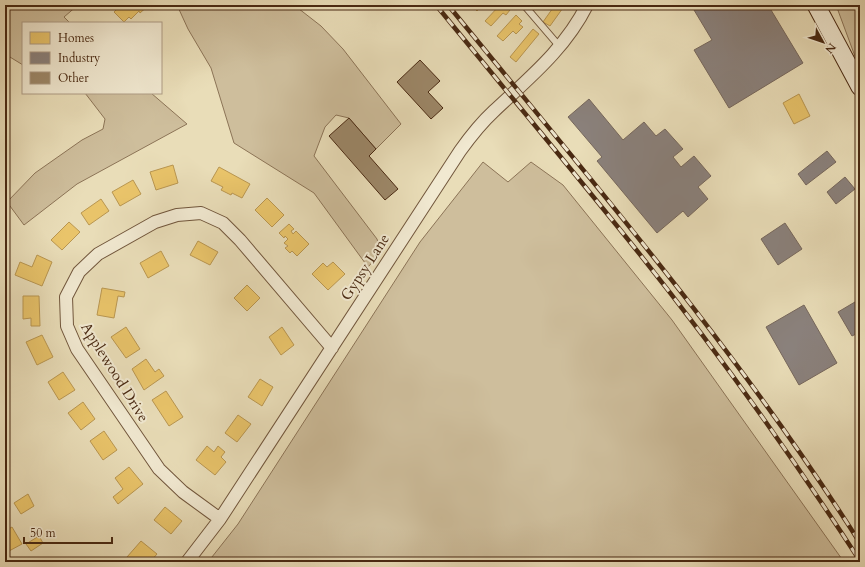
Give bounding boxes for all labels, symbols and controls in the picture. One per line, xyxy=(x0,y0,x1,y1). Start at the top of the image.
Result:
legend xyxy=(22,22,162,94)
north arrow xyxy=(803,22,843,62)
text: Homes xyxy=(58,30,94,46)
text: N xyxy=(821,40,839,57)
text: Industry xyxy=(58,50,101,66)
text: Other xyxy=(58,70,89,86)
street label: Gypsy Lane xyxy=(336,230,394,304)
street label: Applewood Drive xyxy=(76,318,154,426)
scale bar xyxy=(24,519,112,545)
text: 50 m xyxy=(30,525,57,541)

